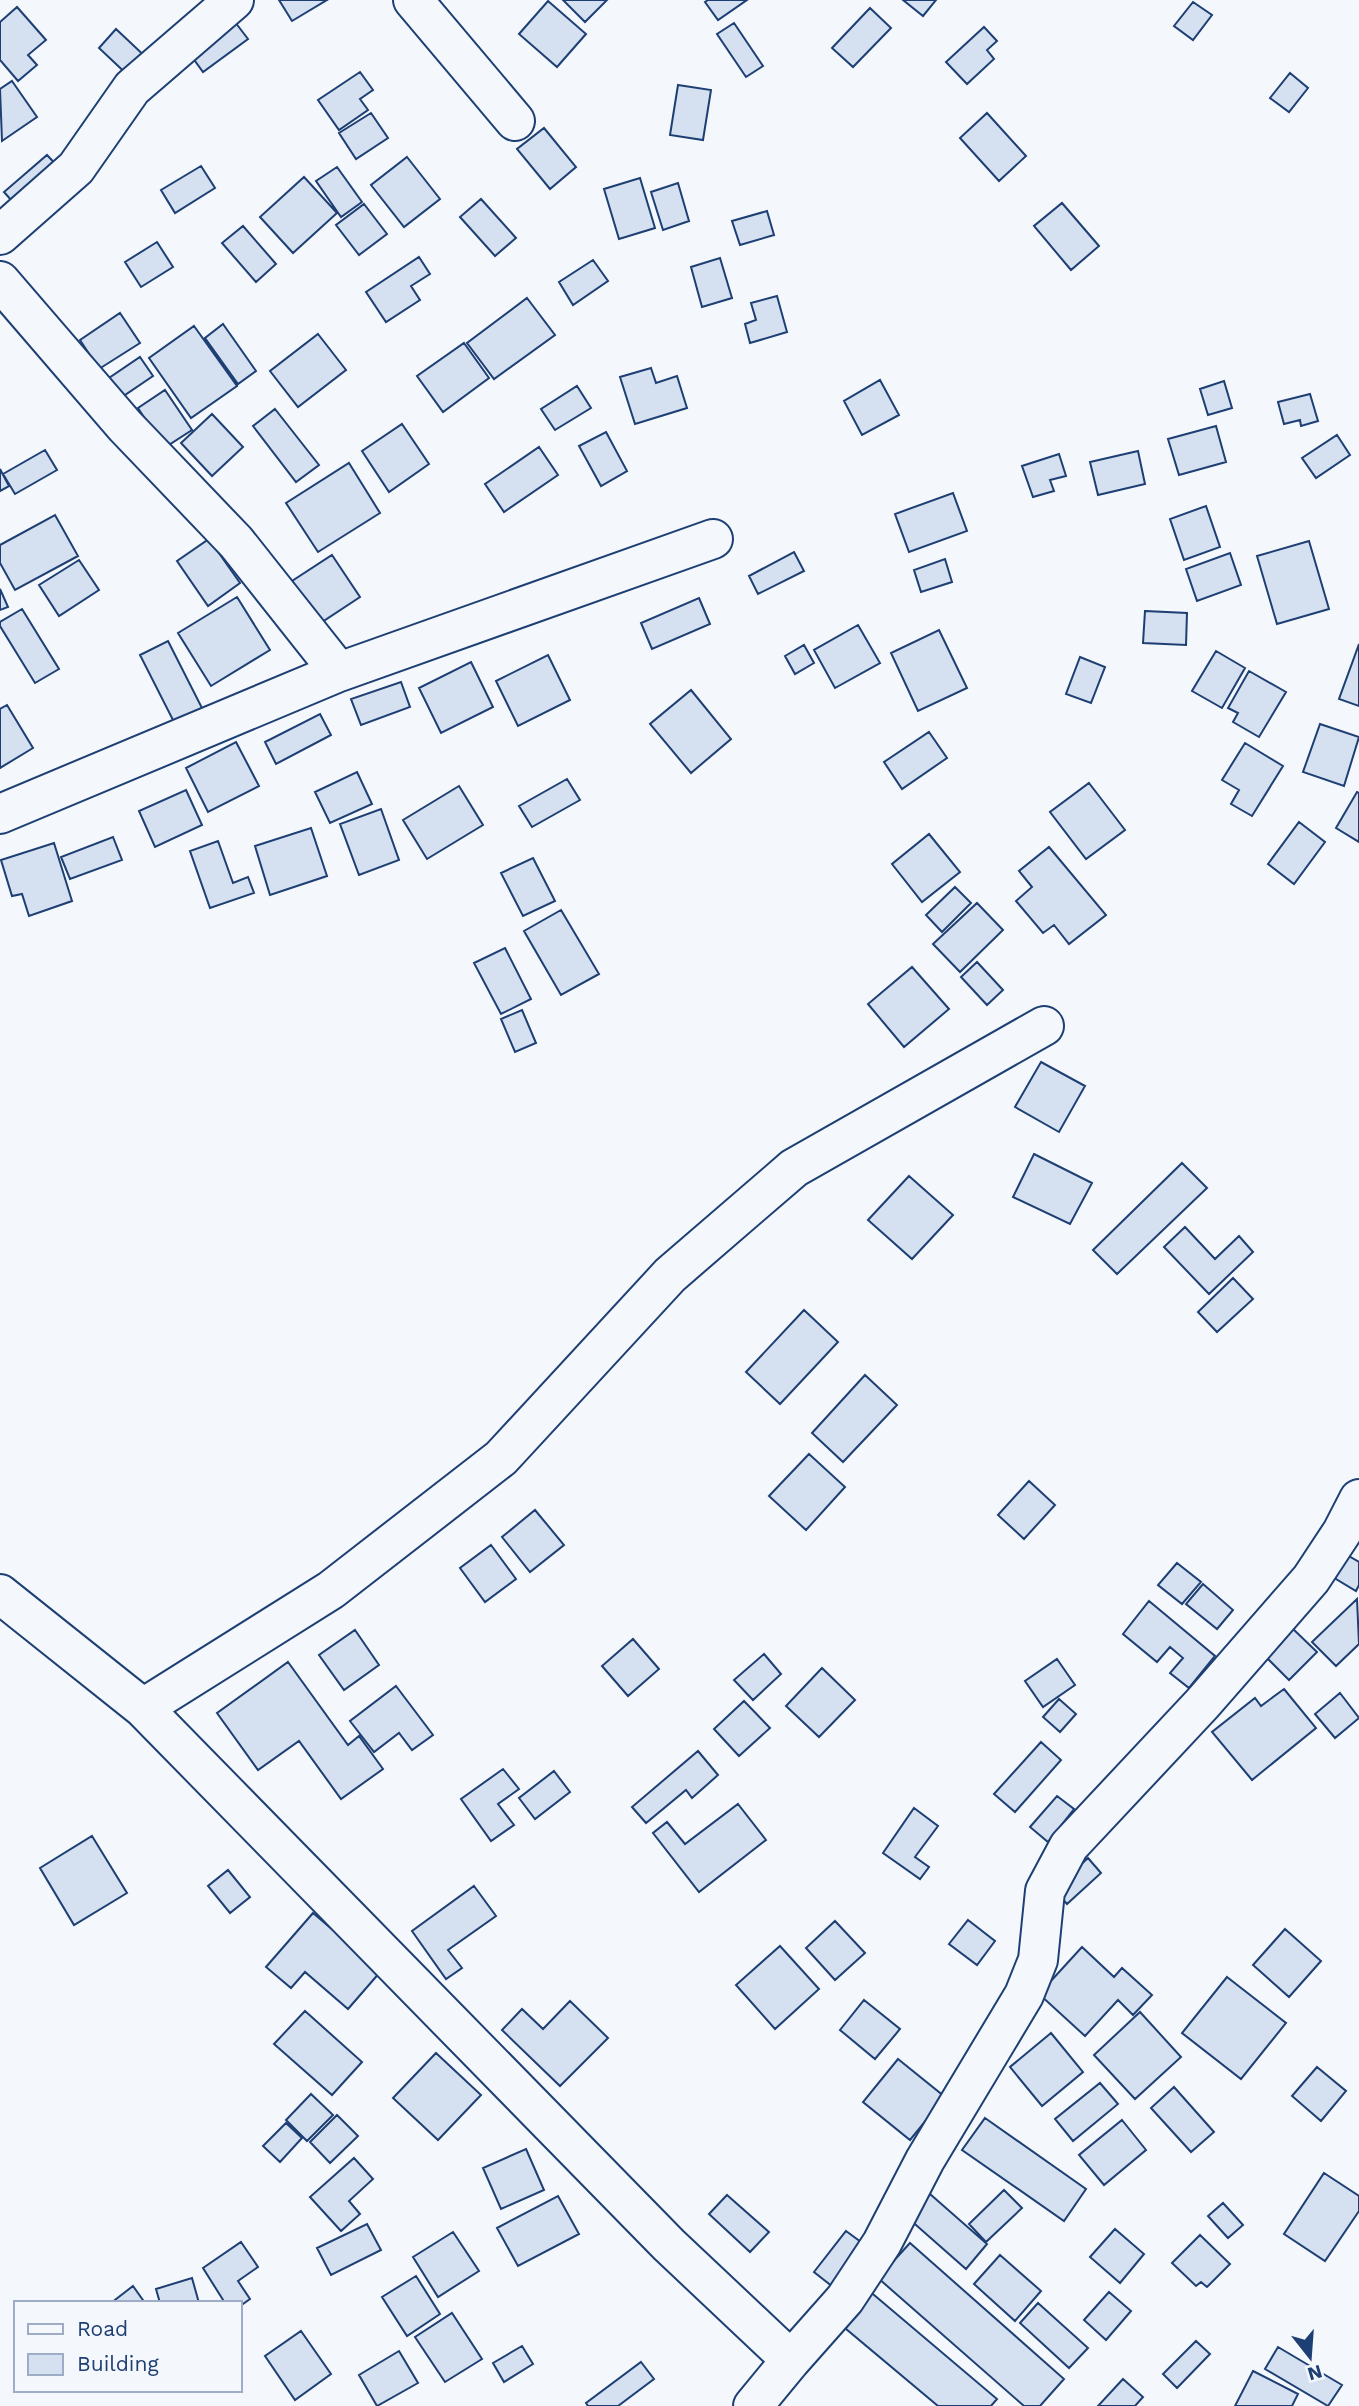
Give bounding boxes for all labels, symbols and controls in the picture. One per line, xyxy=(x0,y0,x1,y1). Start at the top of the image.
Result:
legend xyxy=(14,2301,242,2392)
text: Road xyxy=(77,2316,128,2341)
north arrow xyxy=(1275,2322,1345,2392)
text: Building xyxy=(77,2351,159,2376)
text: N xyxy=(1305,2360,1325,2386)

